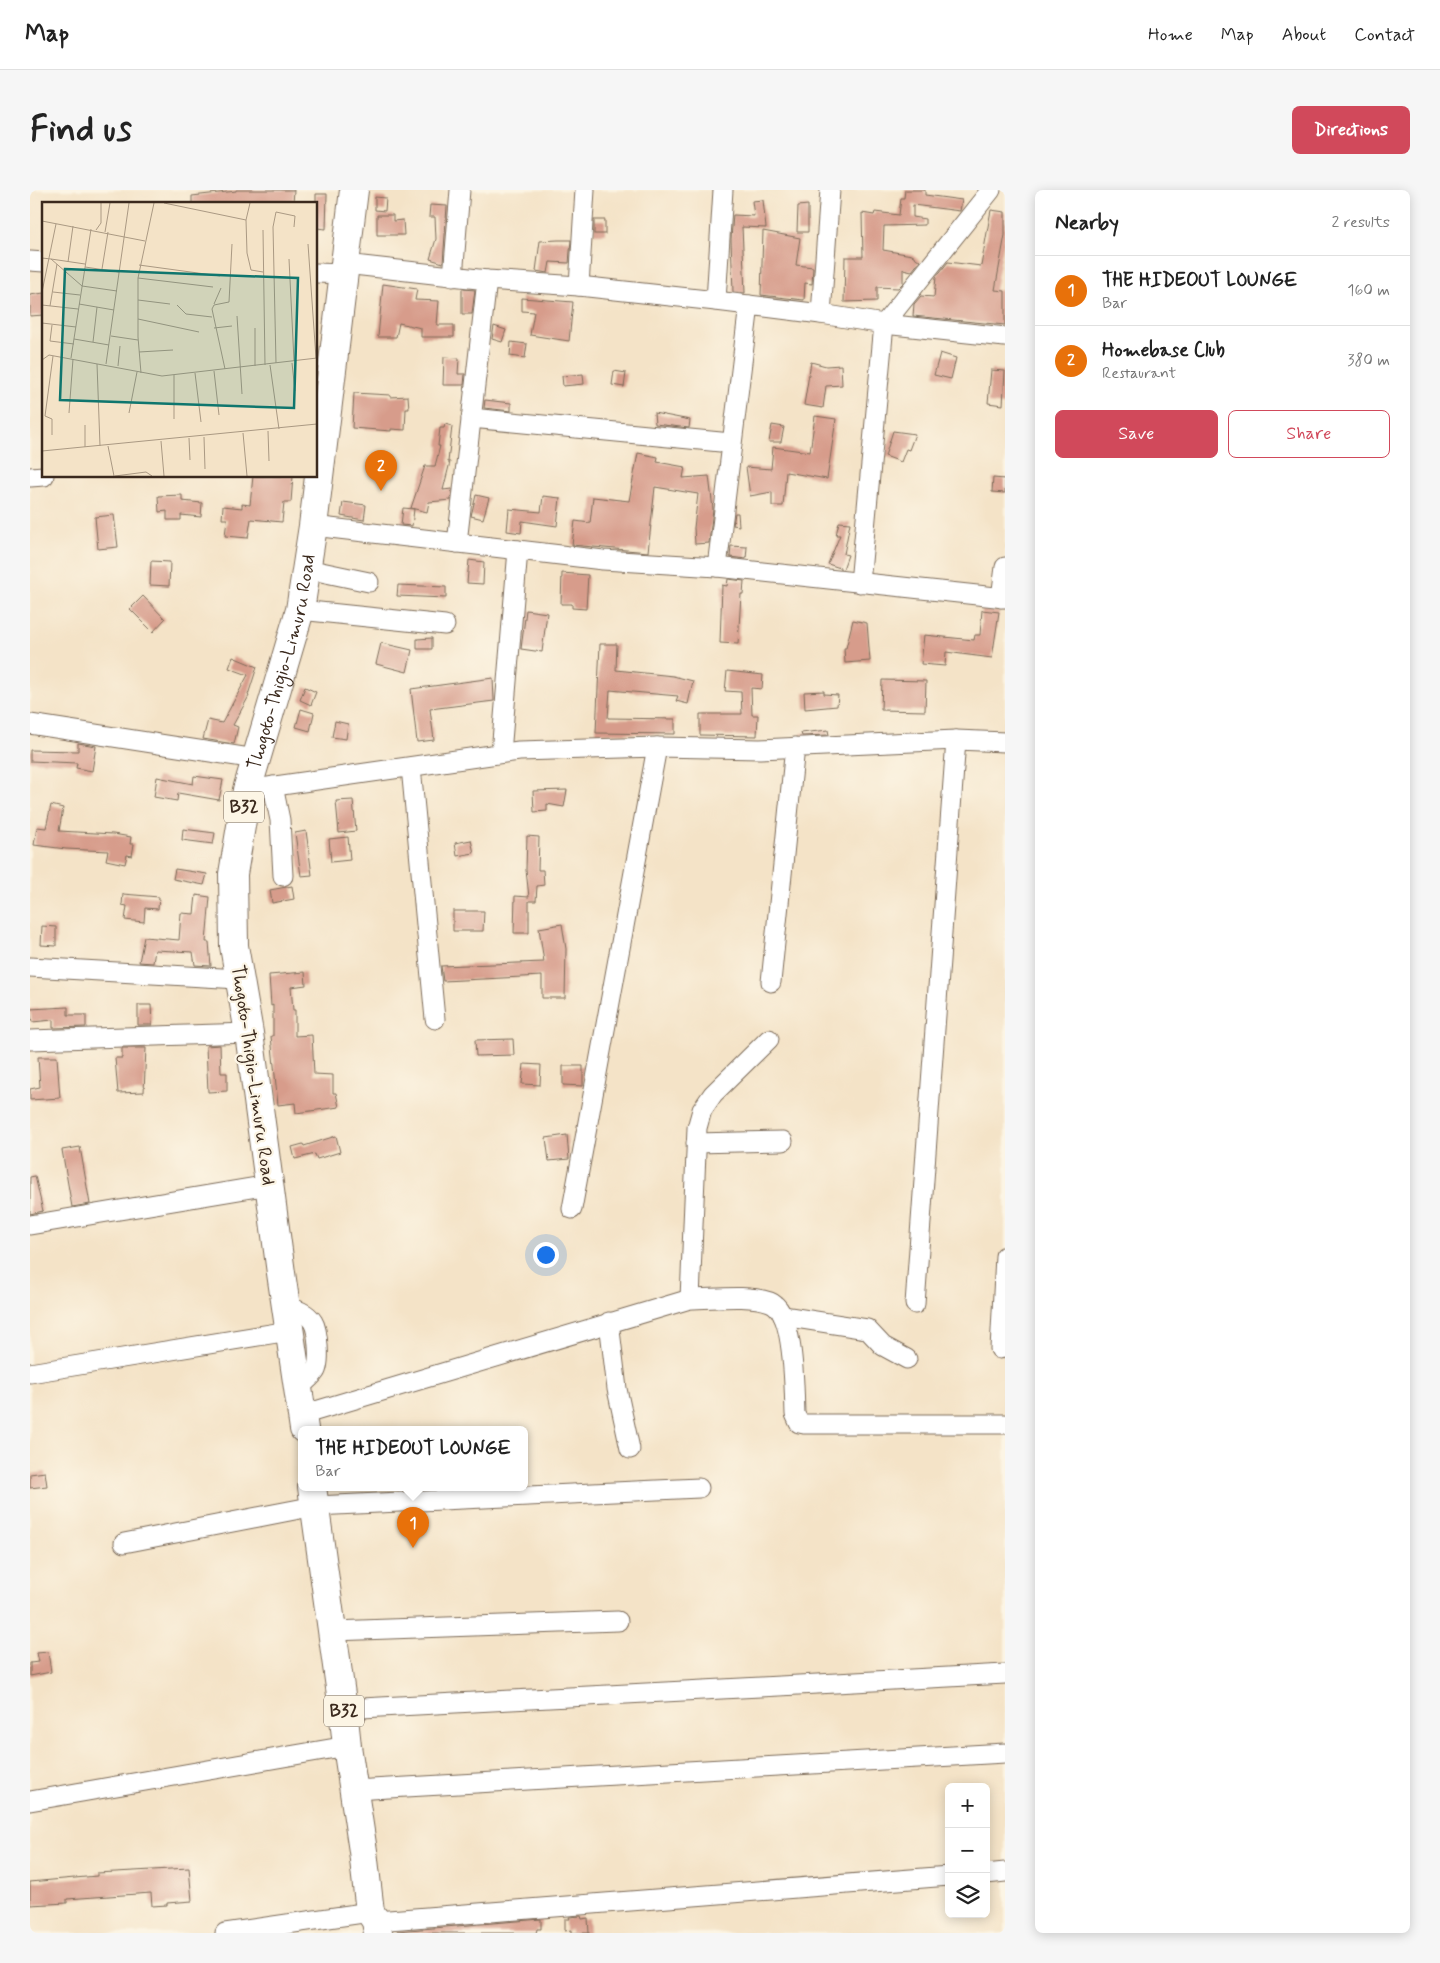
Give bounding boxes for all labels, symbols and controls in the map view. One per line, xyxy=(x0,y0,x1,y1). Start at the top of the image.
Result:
text: Map xyxy=(25,19,69,50)
text: Home xyxy=(1148,23,1193,47)
text: Map xyxy=(1221,23,1254,47)
text: About xyxy=(1282,23,1326,47)
text: Contact xyxy=(1354,23,1415,47)
button: Directions xyxy=(1292,106,1410,154)
text: Find us xyxy=(30,107,132,153)
inset map xyxy=(42,202,318,478)
text: Nearby xyxy=(1055,209,1119,237)
text: 2 results xyxy=(1332,212,1390,233)
text: THE HIDEOUT LOUNGE xyxy=(1102,268,1297,293)
text: 1 xyxy=(1067,280,1075,301)
text: 160 m xyxy=(1347,280,1390,301)
text: Bar xyxy=(1102,293,1127,314)
text: Homebase Club xyxy=(1102,338,1225,363)
text: 2 xyxy=(1067,350,1075,371)
text: 380 m xyxy=(1347,350,1390,371)
text: Restaurant xyxy=(1102,363,1176,384)
button: Save xyxy=(1055,410,1218,458)
button: Share xyxy=(1228,410,1390,458)
pin: 2 xyxy=(365,450,397,491)
street label: Thogoto-Thigio-Limuru Road xyxy=(241,552,321,773)
road number: B32 xyxy=(224,792,264,822)
street label: Thogoto-Thigio-Limuru Road xyxy=(223,963,281,1187)
your location xyxy=(533,1242,559,1268)
popup xyxy=(298,1426,528,1491)
text: THE HIDEOUT LOUNGE xyxy=(315,1436,511,1461)
text: Bar xyxy=(315,1461,340,1482)
pin: 1 xyxy=(397,1507,429,1548)
road number: B32 xyxy=(324,1695,364,1726)
map controls xyxy=(945,1783,990,1918)
button: + xyxy=(945,1783,990,1828)
button: − xyxy=(945,1828,990,1873)
button: layers xyxy=(945,1873,990,1918)

